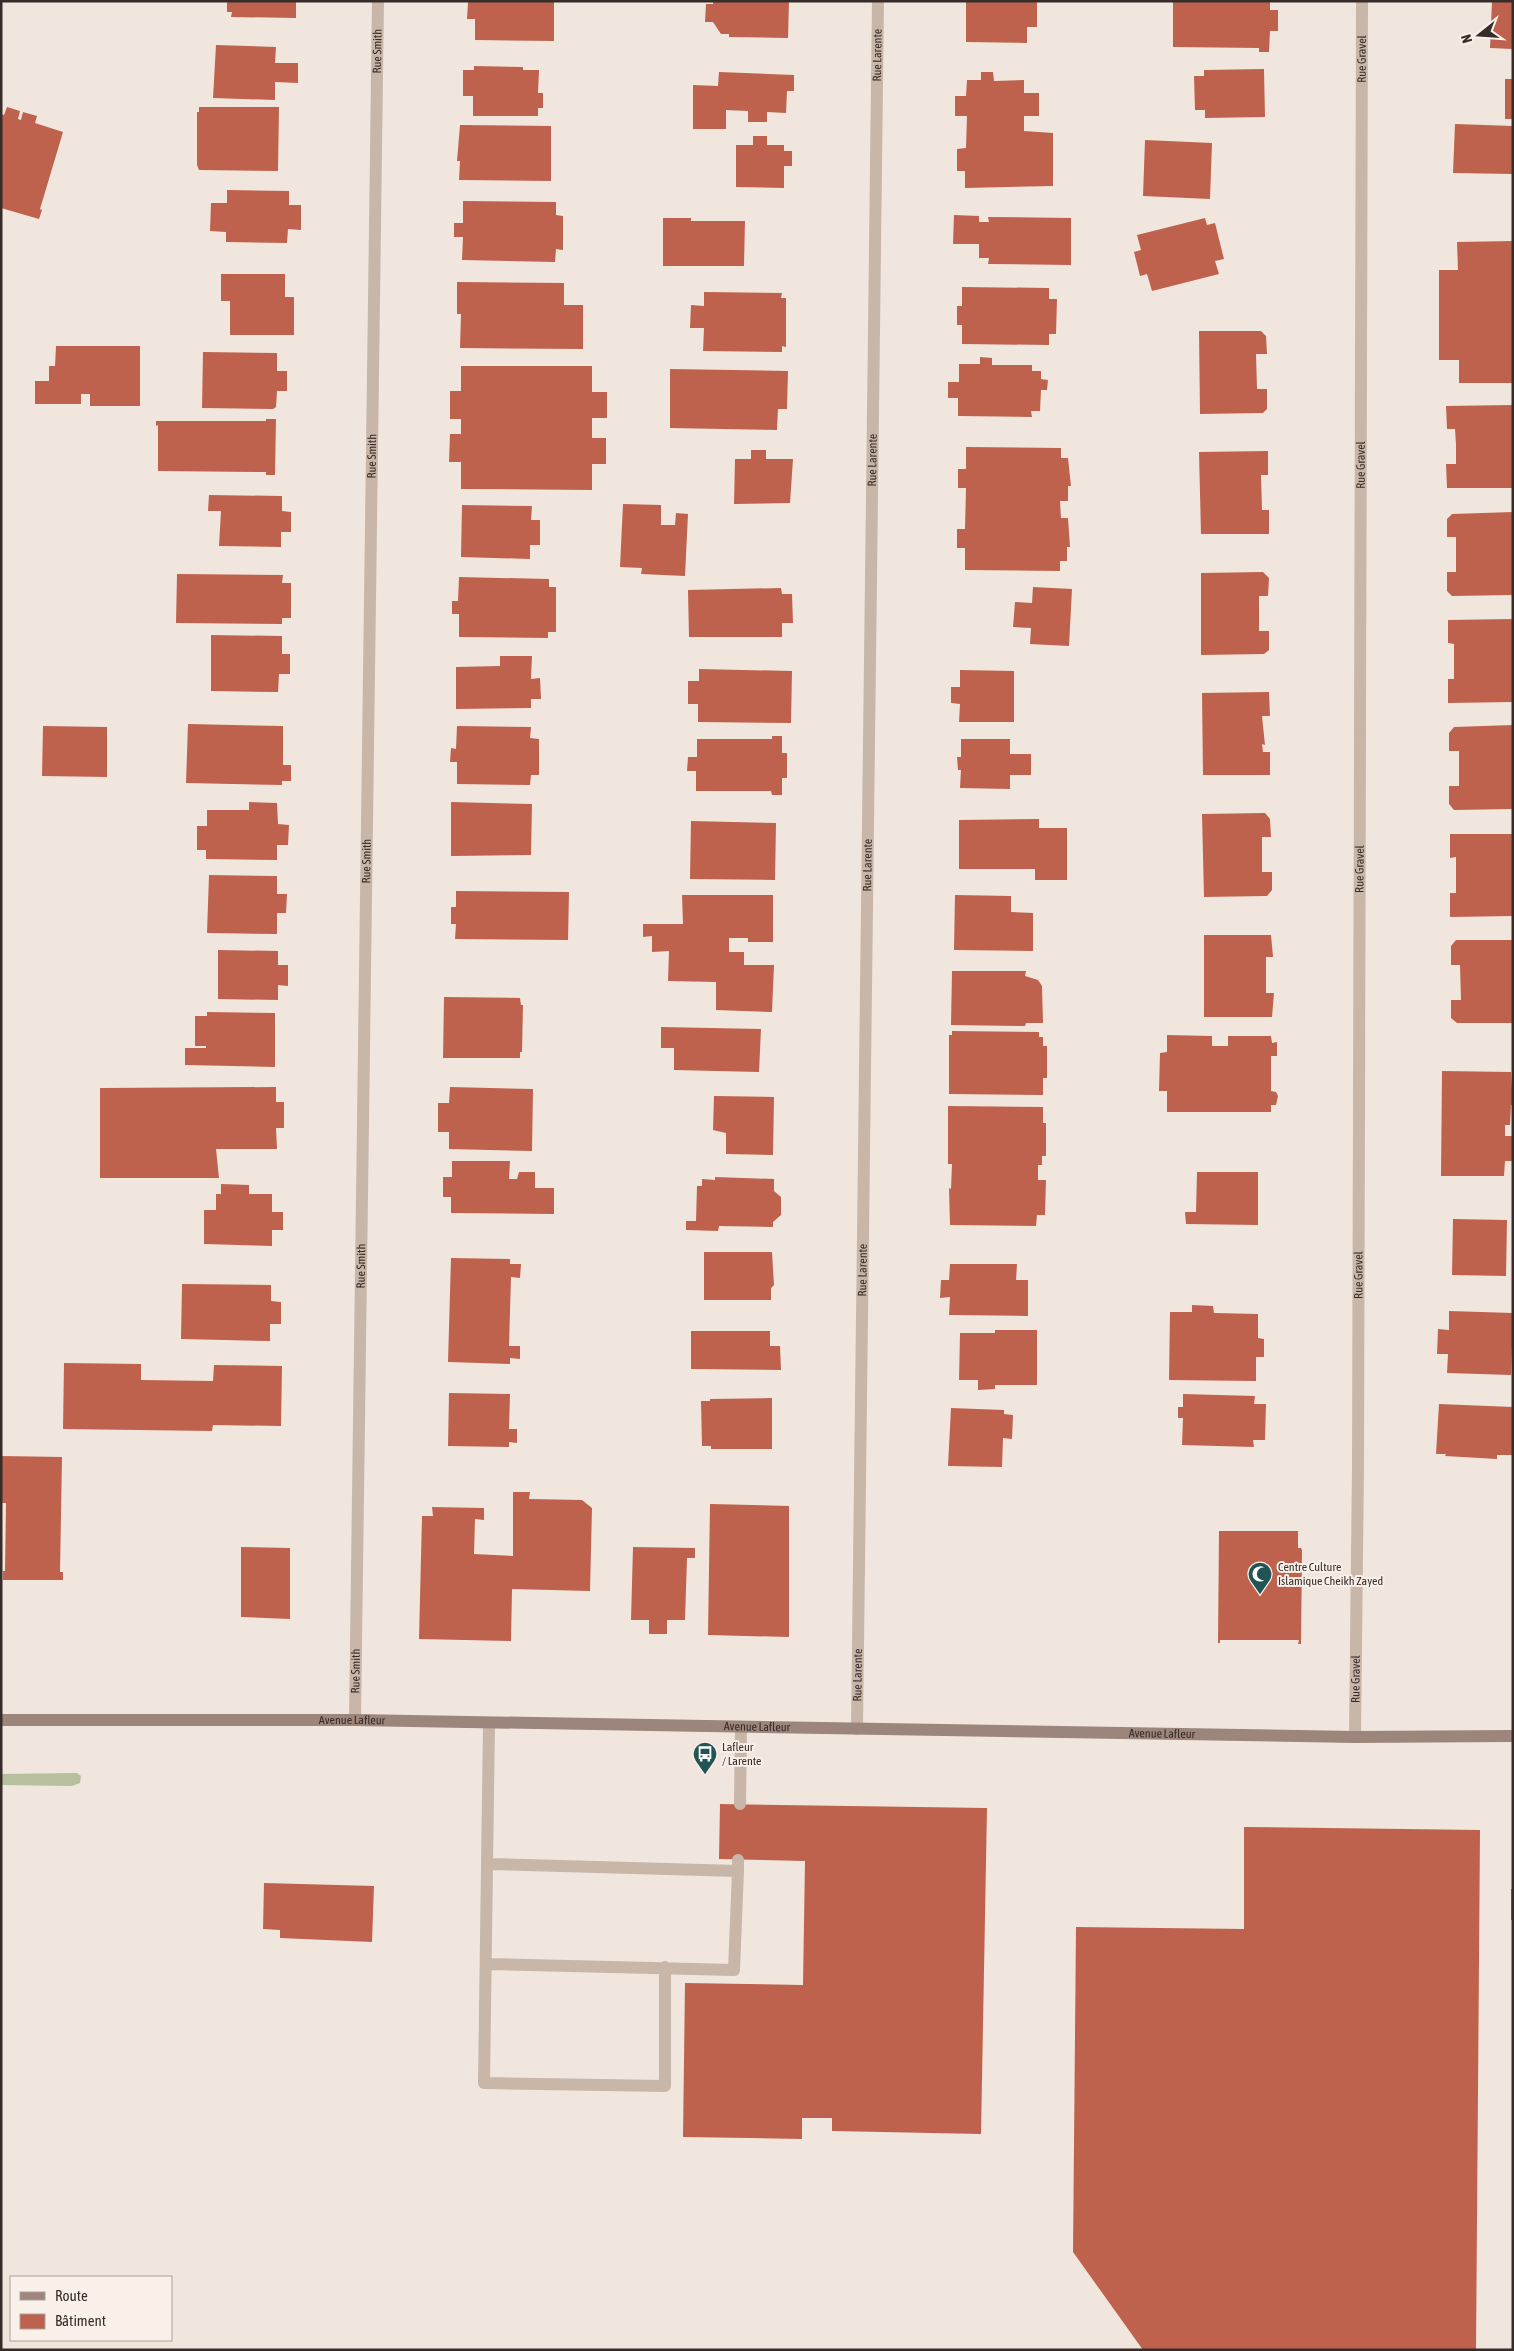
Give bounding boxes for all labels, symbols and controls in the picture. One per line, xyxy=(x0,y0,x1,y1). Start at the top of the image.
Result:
north arrow xyxy=(1454,10,1504,60)
street label: Rue Smith xyxy=(370,29,385,74)
street label: Rue Larente xyxy=(870,29,885,82)
text: N xyxy=(1458,33,1475,45)
street label: Rue Gravel xyxy=(1355,34,1369,83)
street label: Rue Smith xyxy=(365,434,379,479)
street label: Rue Larente xyxy=(865,434,880,487)
street label: Rue Gravel xyxy=(1354,440,1368,489)
street label: Rue Smith xyxy=(359,839,374,884)
street label: Rue Larente xyxy=(860,839,875,892)
street label: Rue Gravel xyxy=(1353,844,1367,893)
street label: Rue Smith xyxy=(354,1244,368,1288)
street label: Rue Larente xyxy=(855,1244,870,1297)
street label: Rue Gravel xyxy=(1351,1250,1366,1299)
place label: Centre Culture Islamique Cheikh Zayed xyxy=(1278,1560,1383,1588)
mosque icon: Centre Culture Islamique Cheikh Zayed xyxy=(1247,1561,1273,1595)
street label: Rue Smith xyxy=(348,1649,363,1693)
street label: Rue Larente xyxy=(850,1649,865,1701)
street label: Rue Gravel xyxy=(1348,1654,1363,1703)
street label: Avenue Lafleur xyxy=(319,1713,386,1728)
street label: Avenue Lafleur xyxy=(724,1719,791,1734)
street label: Avenue Lafleur xyxy=(1129,1726,1196,1741)
place label: Lafleur / Larente xyxy=(722,1740,762,1768)
bus stop icon: Lafleur / Larente xyxy=(692,1741,718,1775)
legend xyxy=(10,2276,172,2341)
text: Route xyxy=(55,2287,88,2304)
text: Bâtiment xyxy=(55,2312,106,2329)

